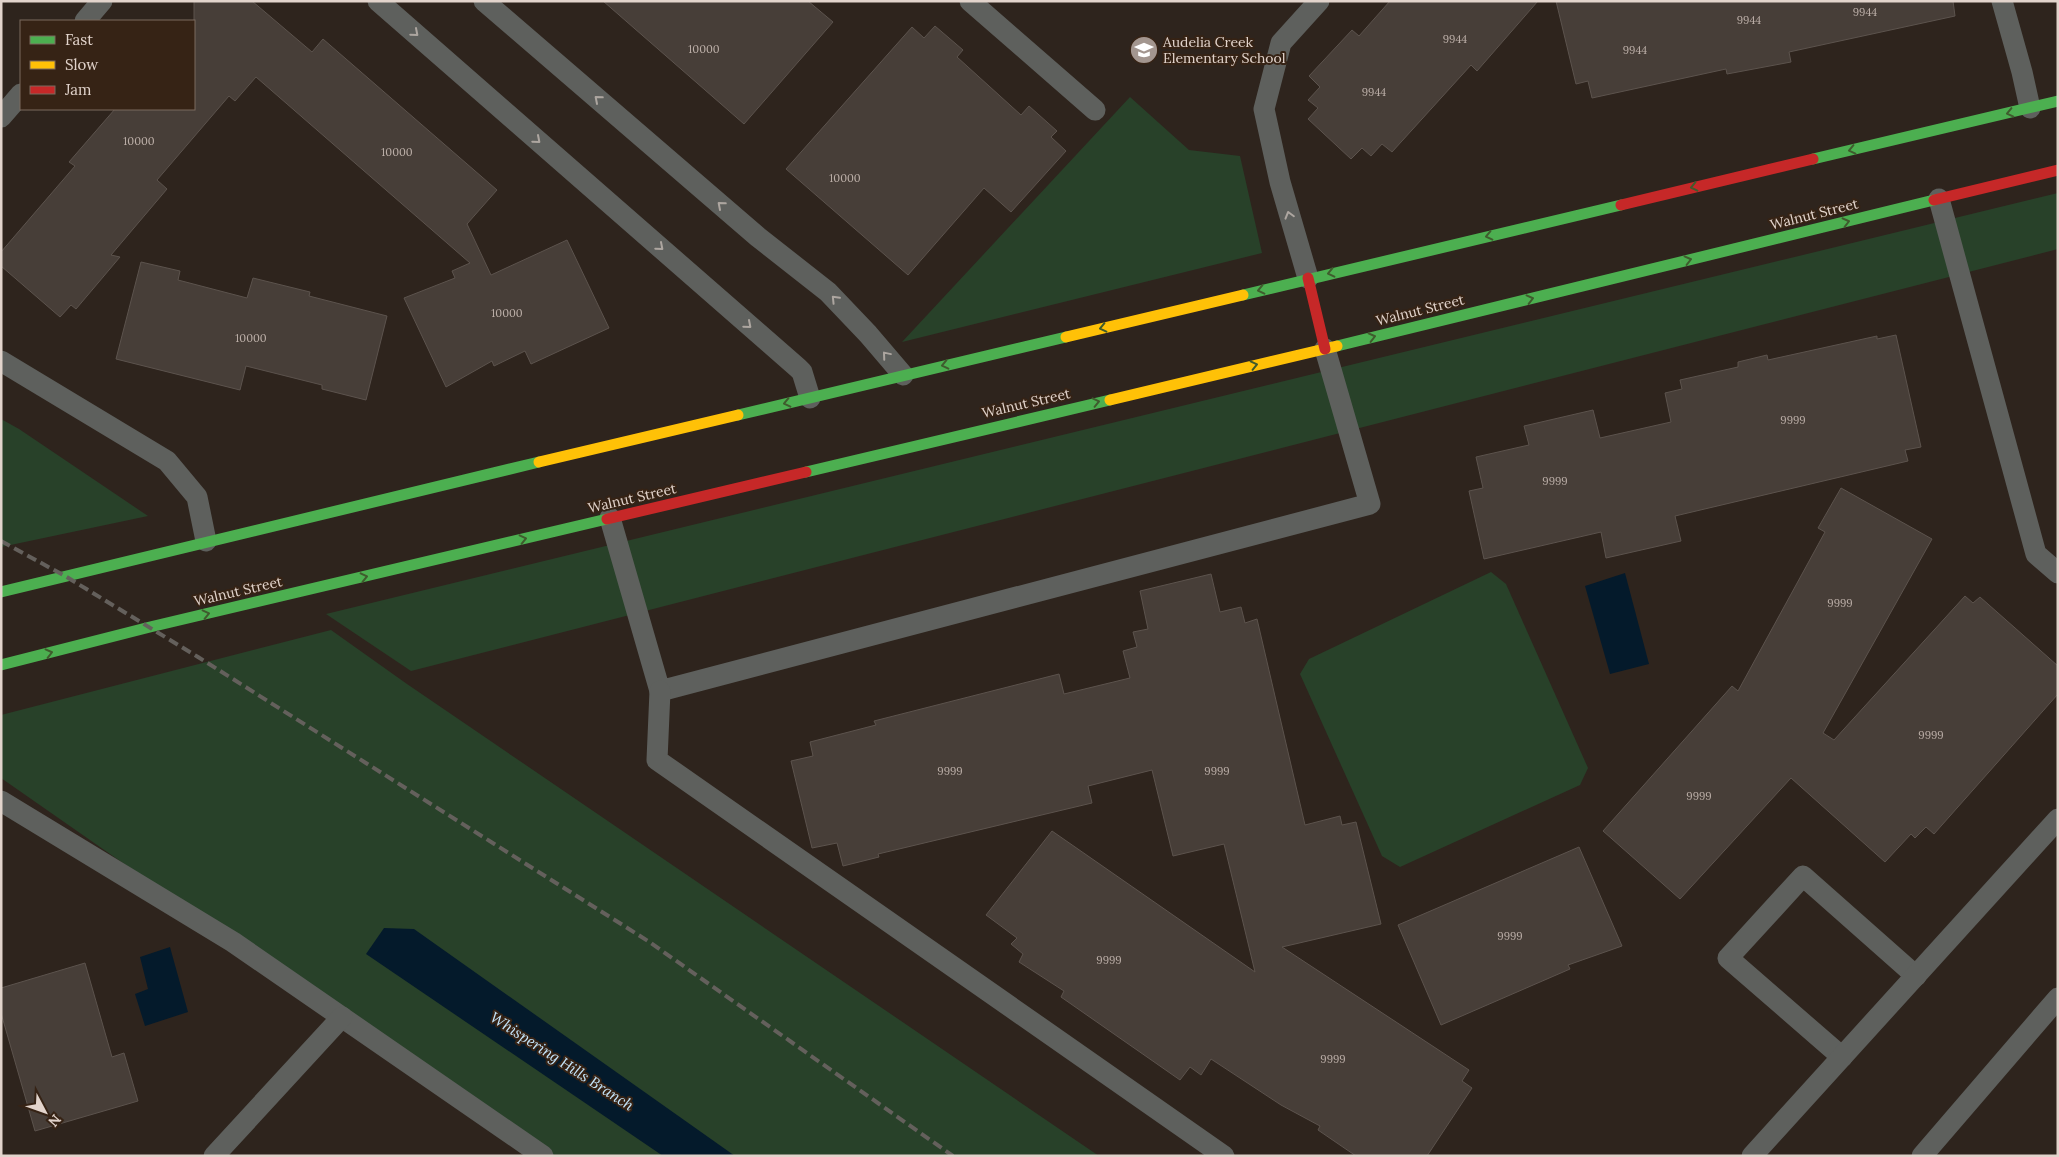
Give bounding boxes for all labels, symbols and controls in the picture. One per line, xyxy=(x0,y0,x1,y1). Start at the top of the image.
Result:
house number: 9944 xyxy=(1853,5,1877,19)
house number: 9944 xyxy=(1737,13,1761,27)
legend xyxy=(20,20,195,110)
one-way arrow xyxy=(409,28,418,37)
text: Fast xyxy=(65,30,93,49)
house number: 9944 xyxy=(1443,32,1467,46)
place label: Audelia Creek Elementary School xyxy=(1162,33,1286,67)
school or university icon: Audelia Creek Elementary School xyxy=(1129,35,1159,65)
house number: 10000 xyxy=(688,42,720,56)
house number: 9944 xyxy=(1623,43,1647,57)
text: Slow xyxy=(65,55,98,74)
text: Jam xyxy=(64,80,92,99)
house number: 9944 xyxy=(1362,85,1386,99)
one-way arrow xyxy=(595,97,604,105)
one-way arrow xyxy=(2006,107,2015,118)
house number: 10000 xyxy=(123,134,155,148)
one-way arrow xyxy=(532,134,541,143)
one-way arrow xyxy=(1848,144,1857,155)
house number: 10000 xyxy=(381,145,413,159)
house number: 10000 xyxy=(829,171,861,185)
one-way arrow xyxy=(1690,181,1699,192)
street label: Walnut Street xyxy=(1768,194,1860,234)
one-way arrow xyxy=(718,202,727,211)
one-way arrow xyxy=(1285,211,1295,219)
one-way arrow xyxy=(1841,217,1850,228)
one-way arrow xyxy=(1485,230,1494,241)
one-way arrow xyxy=(654,241,663,250)
one-way arrow xyxy=(1683,255,1692,266)
one-way arrow xyxy=(1326,267,1335,278)
one-way arrow xyxy=(1256,284,1265,295)
street label: Walnut Street xyxy=(1374,290,1466,330)
one-way arrow xyxy=(1526,294,1535,305)
one-way arrow xyxy=(832,296,841,305)
house number: 10000 xyxy=(491,306,523,320)
one-way arrow xyxy=(743,319,752,328)
one-way arrow xyxy=(1098,322,1107,333)
house number: 10000 xyxy=(235,331,267,345)
one-way arrow xyxy=(1368,332,1377,343)
one-way arrow xyxy=(883,352,891,361)
one-way arrow xyxy=(941,360,949,370)
one-way arrow xyxy=(1250,360,1259,371)
street label: Walnut Street xyxy=(980,384,1072,422)
one-way arrow xyxy=(782,397,791,408)
one-way arrow xyxy=(1092,397,1101,408)
house number: 9999 xyxy=(1780,413,1806,427)
house number: 9999 xyxy=(1542,474,1568,488)
street label: Walnut Street xyxy=(586,479,678,517)
one-way arrow xyxy=(518,534,527,545)
street label: Walnut Street xyxy=(192,572,284,610)
one-way arrow xyxy=(360,572,369,583)
house number: 9999 xyxy=(1827,596,1853,610)
one-way arrow xyxy=(202,609,211,620)
one-way arrow xyxy=(44,648,53,659)
house number: 9999 xyxy=(1918,728,1944,742)
house number: 9999 xyxy=(937,764,963,778)
house number: 9999 xyxy=(1204,764,1230,778)
house number: 9999 xyxy=(1686,789,1712,803)
house number: 9999 xyxy=(1497,929,1523,943)
house number: 9999 xyxy=(1096,953,1122,967)
water label: Whispering Hills Branch xyxy=(486,1007,638,1115)
house number: 9999 xyxy=(1320,1052,1346,1066)
north arrow xyxy=(20,1087,70,1137)
text: N xyxy=(44,1111,65,1131)

